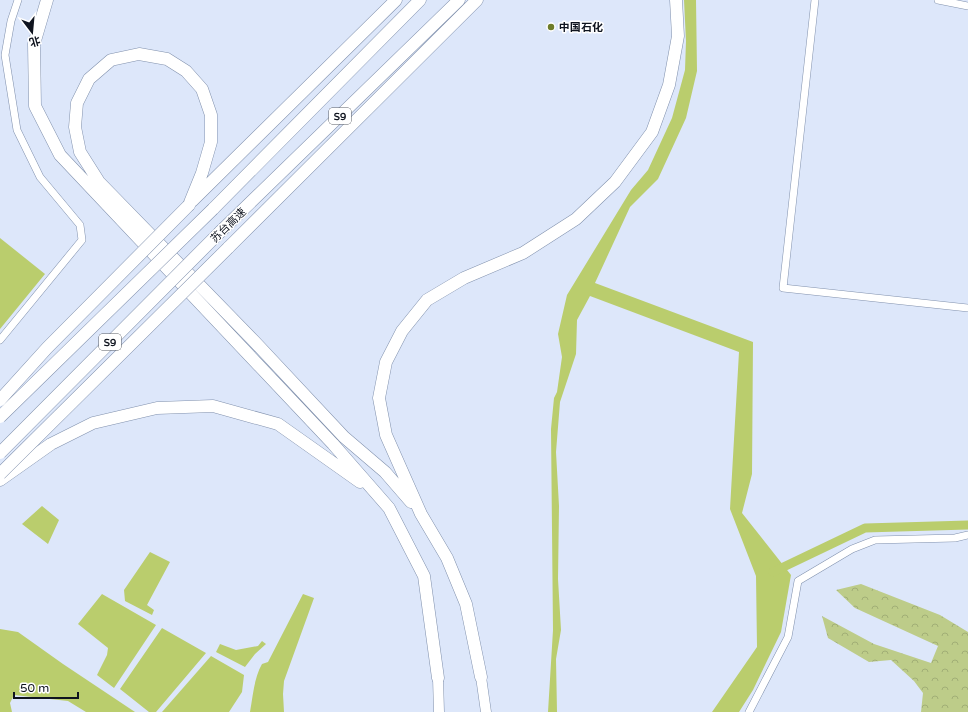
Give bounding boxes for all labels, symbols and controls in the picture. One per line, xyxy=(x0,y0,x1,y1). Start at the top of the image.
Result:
north arrow xyxy=(12,12,52,52)
place label: 中国石化 xyxy=(559,21,603,34)
marker: 中国石化 xyxy=(546,22,556,32)
text: 北 xyxy=(28,33,42,49)
road number: S9 xyxy=(329,108,351,124)
street label: 苏台高速 xyxy=(208,205,249,245)
road number: S9 xyxy=(99,334,121,350)
scale bar xyxy=(14,674,78,700)
text: 50 m xyxy=(20,681,49,695)

